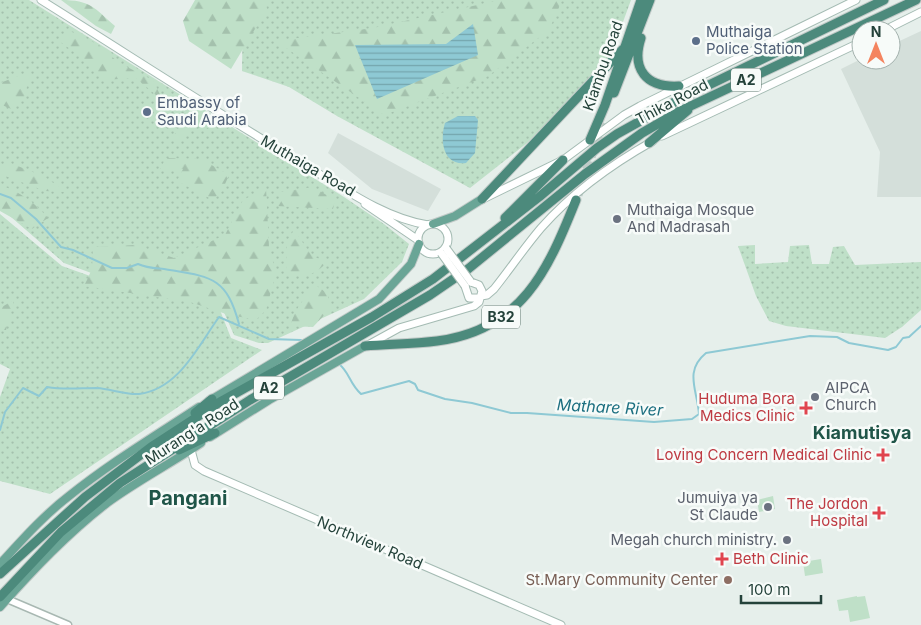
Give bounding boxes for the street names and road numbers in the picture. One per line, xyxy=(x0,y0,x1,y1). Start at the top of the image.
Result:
street label: Kiambu Road xyxy=(578,18,627,113)
road number: A2 xyxy=(731,68,761,92)
street label: Thika Road xyxy=(632,75,711,129)
street label: Muthaiga Road xyxy=(257,131,359,200)
road number: B32 xyxy=(482,306,520,328)
road number: A2 xyxy=(254,376,284,399)
street label: Murang'a Road xyxy=(141,394,242,469)
street label: Northview Road xyxy=(314,512,426,573)

